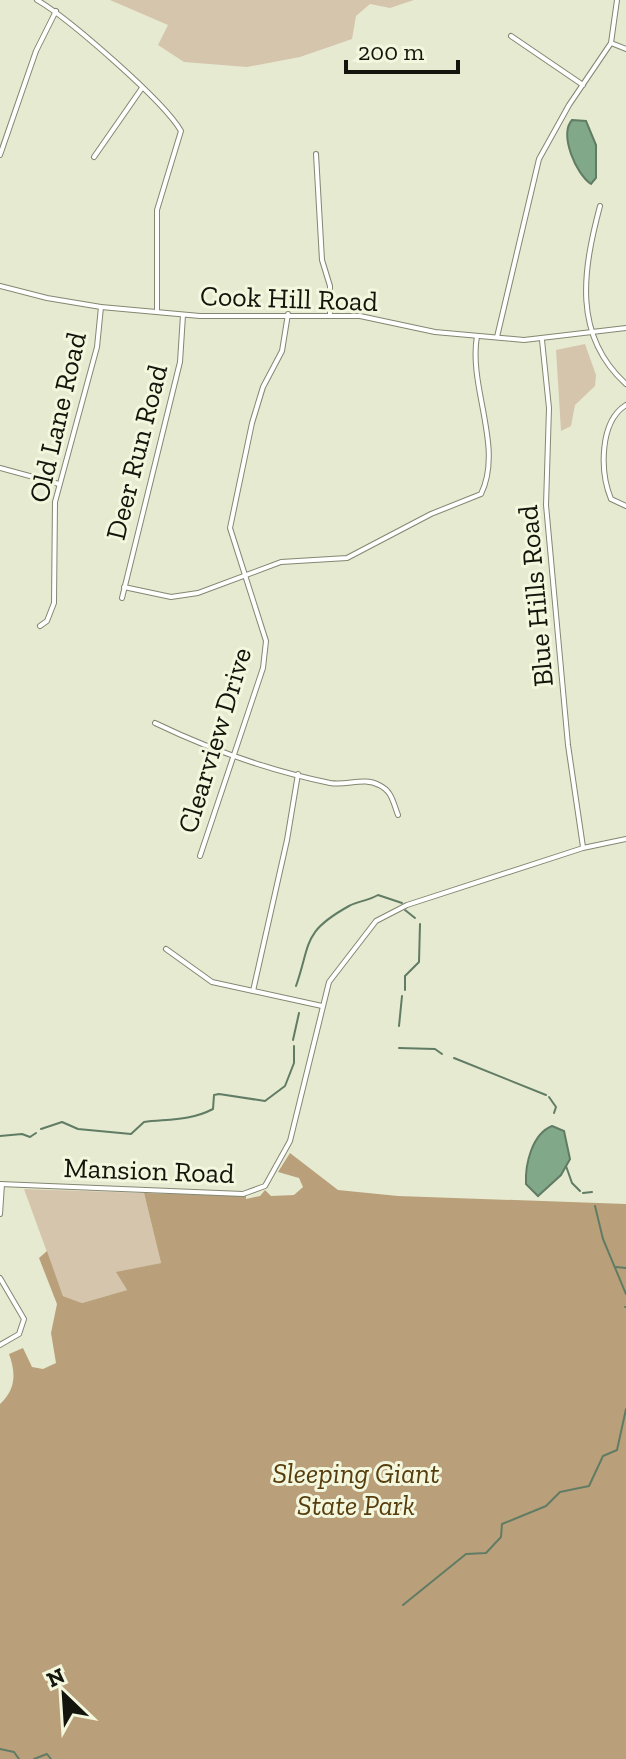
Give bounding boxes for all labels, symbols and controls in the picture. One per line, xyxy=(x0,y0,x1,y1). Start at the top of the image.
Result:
scale bar xyxy=(346,24,458,74)
text: 200 m xyxy=(358,37,424,66)
street label: Cook Hill Road xyxy=(199,279,379,318)
street label: Old Lane Road xyxy=(22,329,93,505)
street label: Deer Run Road xyxy=(99,361,174,543)
street label: Blue Hills Road xyxy=(511,504,560,688)
street label: Clearview Drive xyxy=(171,643,258,837)
street label: Mansion Road xyxy=(63,1151,235,1190)
park label: Sleeping Giant State Park xyxy=(272,1457,440,1522)
north arrow xyxy=(24,1655,104,1735)
text: N xyxy=(42,1661,69,1693)

